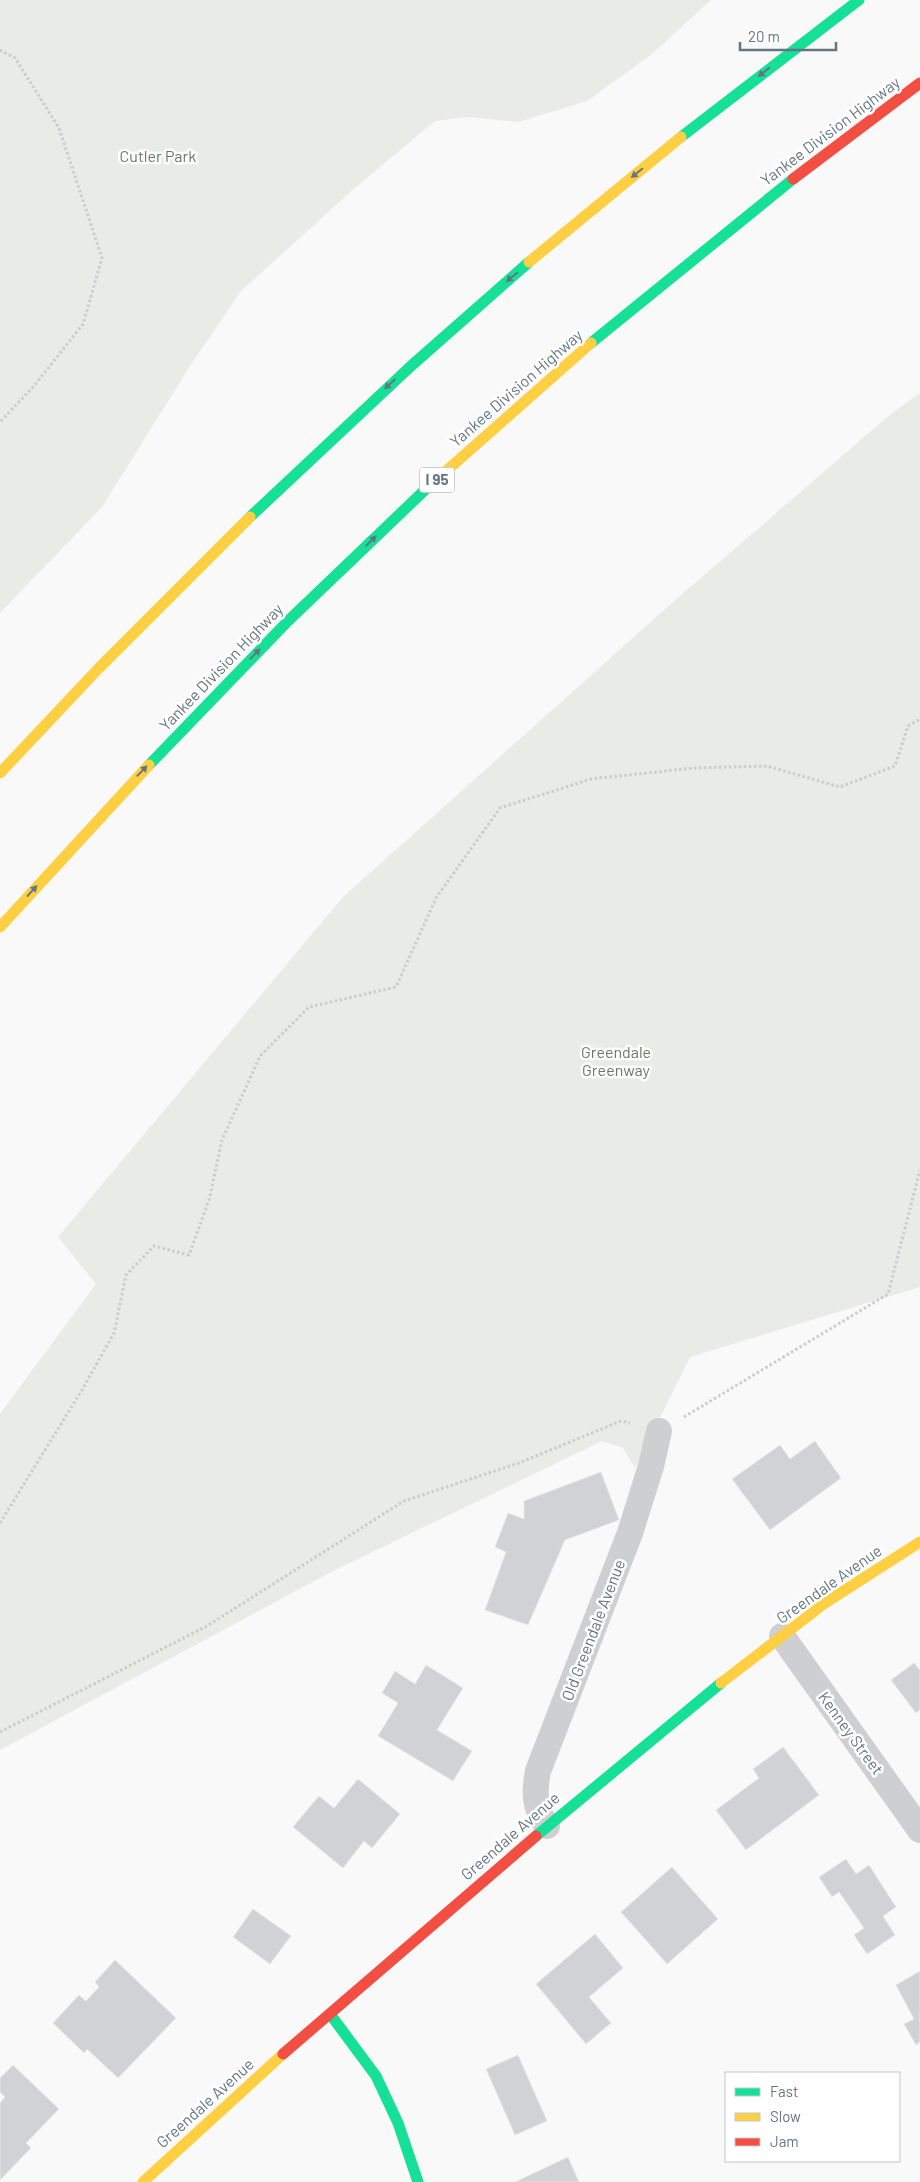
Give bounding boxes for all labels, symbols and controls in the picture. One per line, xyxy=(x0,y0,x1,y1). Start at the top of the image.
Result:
scale bar xyxy=(740,20,836,52)
text: 20 m xyxy=(748,27,780,45)
one-way arrow xyxy=(758,67,771,78)
street label: Yankee Division Highway xyxy=(756,72,904,189)
park label: Cutler Park xyxy=(120,146,196,165)
one-way arrow xyxy=(631,168,644,179)
one-way arrow xyxy=(506,271,519,282)
street label: Yankee Division Highway xyxy=(445,324,586,450)
one-way arrow xyxy=(384,378,396,390)
road number: I 95 xyxy=(420,468,454,492)
one-way arrow xyxy=(365,535,377,547)
street label: Yankee Division Highway xyxy=(155,599,287,734)
one-way arrow xyxy=(249,648,261,660)
one-way arrow xyxy=(136,765,148,777)
one-way arrow xyxy=(27,884,38,897)
park label: Greendale Greenway xyxy=(581,1042,651,1079)
street label: Greendale Avenue xyxy=(772,1540,885,1627)
street label: Old Greendale Avenue xyxy=(557,1556,628,1703)
street label: Kenney Street xyxy=(815,1688,888,1778)
street label: Greendale Avenue xyxy=(457,1788,563,1884)
street label: Greendale Avenue xyxy=(152,2054,257,2151)
legend xyxy=(725,2072,900,2162)
text: Fast xyxy=(770,2082,798,2100)
text: Slow xyxy=(770,2107,801,2125)
text: Jam xyxy=(770,2132,799,2150)

